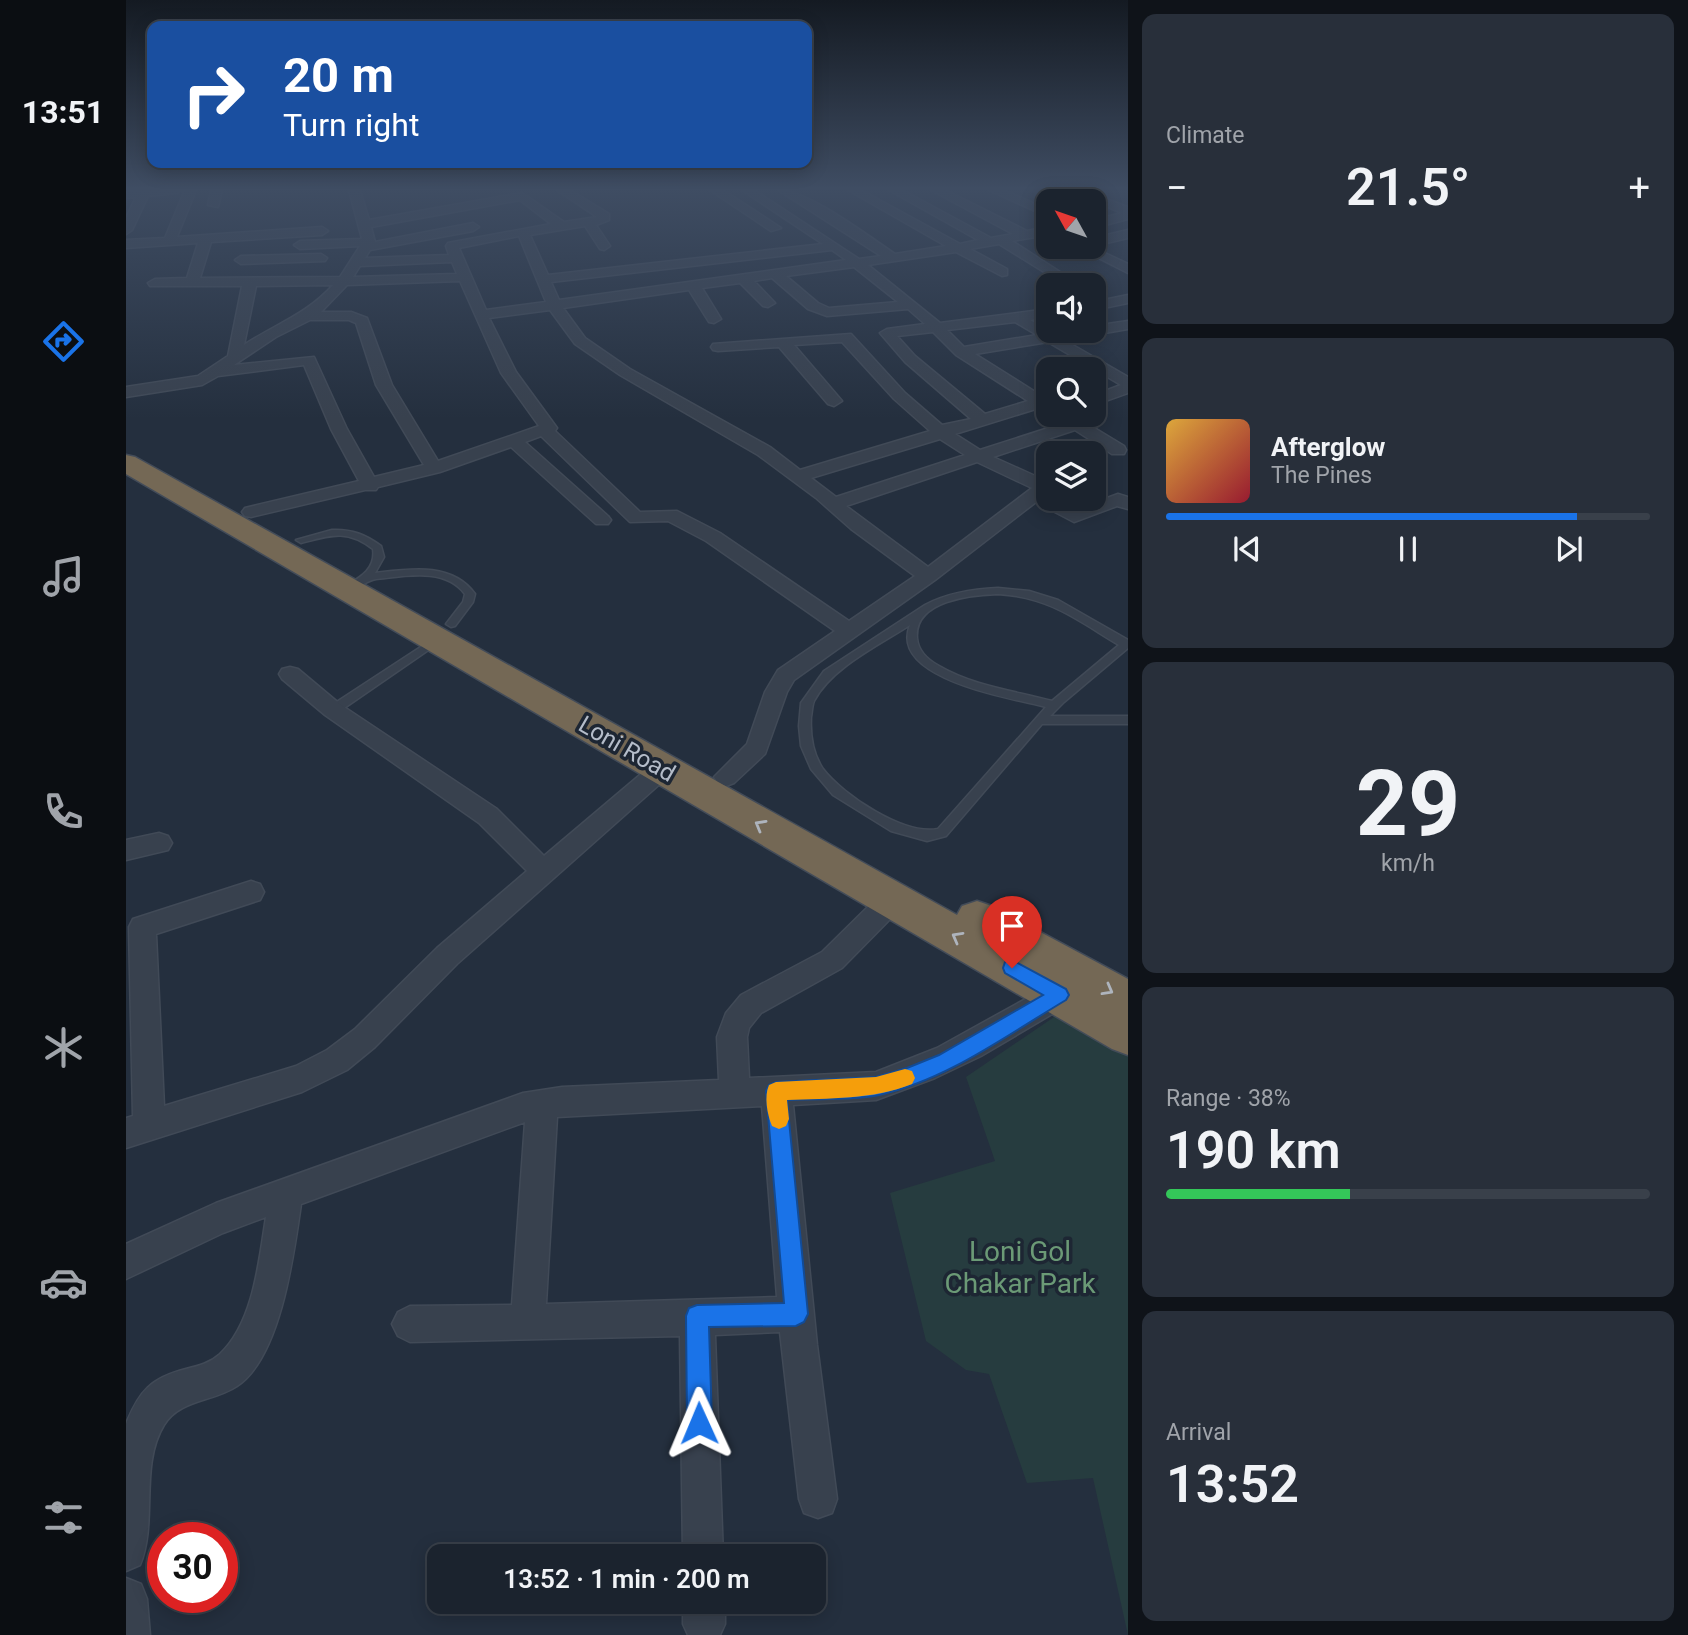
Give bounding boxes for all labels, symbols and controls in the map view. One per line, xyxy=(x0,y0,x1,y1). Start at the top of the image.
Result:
text: 20 m xyxy=(283,47,394,104)
icon: right xyxy=(168,49,259,140)
text: 13:51 xyxy=(22,93,104,131)
text: Turn right xyxy=(283,106,419,144)
text: Climate xyxy=(1166,122,1245,149)
text: 21.5° xyxy=(1346,157,1470,218)
text: − xyxy=(1166,166,1188,210)
text: + xyxy=(1628,166,1650,210)
north arrow xyxy=(1036,189,1106,259)
map controls xyxy=(1036,189,1106,511)
button: sound xyxy=(1036,273,1106,343)
icon: directions xyxy=(39,317,88,366)
button: search xyxy=(1036,357,1106,427)
text: Afterglow xyxy=(1271,432,1385,462)
button: layers xyxy=(1036,441,1106,511)
text: The Pines xyxy=(1271,462,1372,489)
icon: previous xyxy=(1228,530,1266,568)
icon: pause xyxy=(1389,530,1427,568)
icon: next xyxy=(1550,530,1588,568)
icon: music xyxy=(39,552,88,601)
street label: Loni Road xyxy=(574,710,680,788)
text: 29 xyxy=(1356,751,1460,857)
icon: phone xyxy=(39,787,88,836)
one-way arrow xyxy=(754,820,767,833)
text: km/h xyxy=(1381,850,1435,877)
pin xyxy=(982,896,1042,968)
icon: arrive xyxy=(993,907,1031,945)
one-way arrow xyxy=(952,932,965,945)
one-way arrow xyxy=(1100,982,1113,996)
icon: climate xyxy=(39,1023,88,1072)
text: Range · 38% xyxy=(1166,1085,1291,1112)
text: 190 km xyxy=(1166,1120,1341,1181)
park label: Loni Gol Chakar Park xyxy=(944,1235,1096,1300)
icon: car xyxy=(39,1258,88,1307)
position arrow xyxy=(662,1386,736,1460)
text: Arrival xyxy=(1166,1419,1231,1446)
text: 13:52 xyxy=(1166,1454,1299,1515)
icon: filters xyxy=(39,1493,88,1542)
speed limit sign: 30 xyxy=(147,1522,238,1613)
text: 13:52 · 1 min · 200 m xyxy=(503,1564,750,1594)

